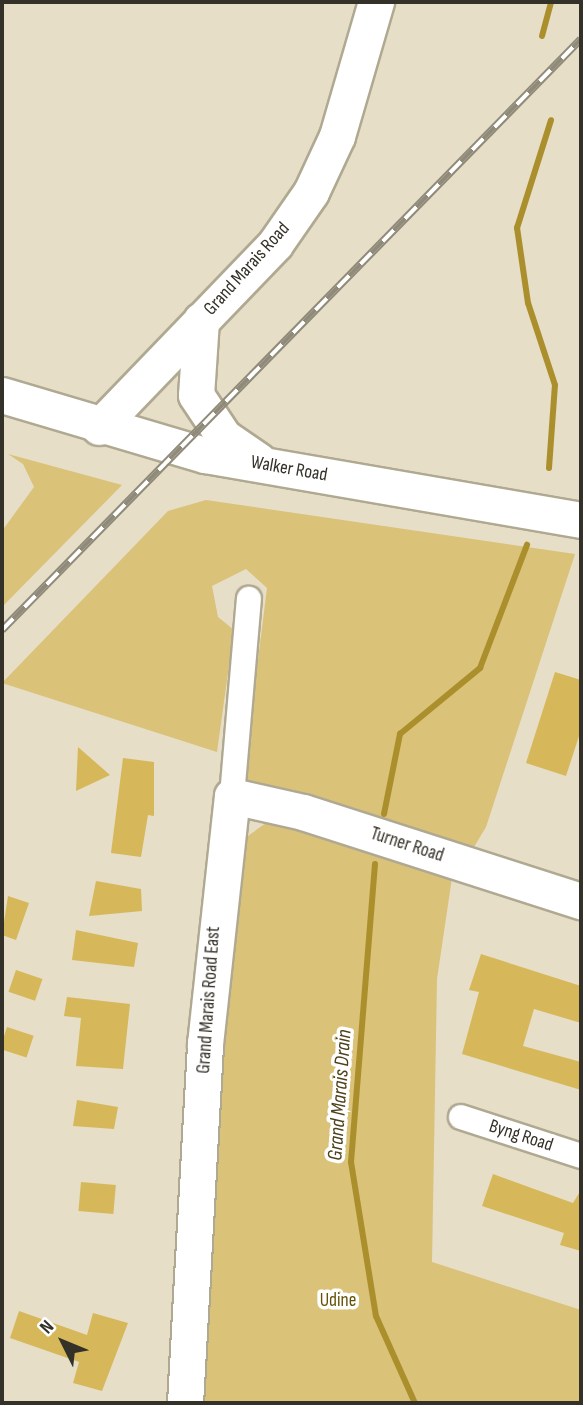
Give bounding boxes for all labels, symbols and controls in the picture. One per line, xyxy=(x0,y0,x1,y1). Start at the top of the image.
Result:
street label: Grand Marais Road xyxy=(199,218,295,320)
street label: Walker Road xyxy=(249,451,329,487)
street label: Turner Road xyxy=(368,822,446,868)
street label: Grand Marais Road East xyxy=(192,926,226,1074)
water label: Grand Marais Drain xyxy=(323,1029,357,1161)
street label: Byng Road xyxy=(486,1115,556,1157)
park label: Udine xyxy=(320,1290,356,1312)
north arrow xyxy=(28,1307,98,1377)
text: N xyxy=(35,1316,59,1339)

